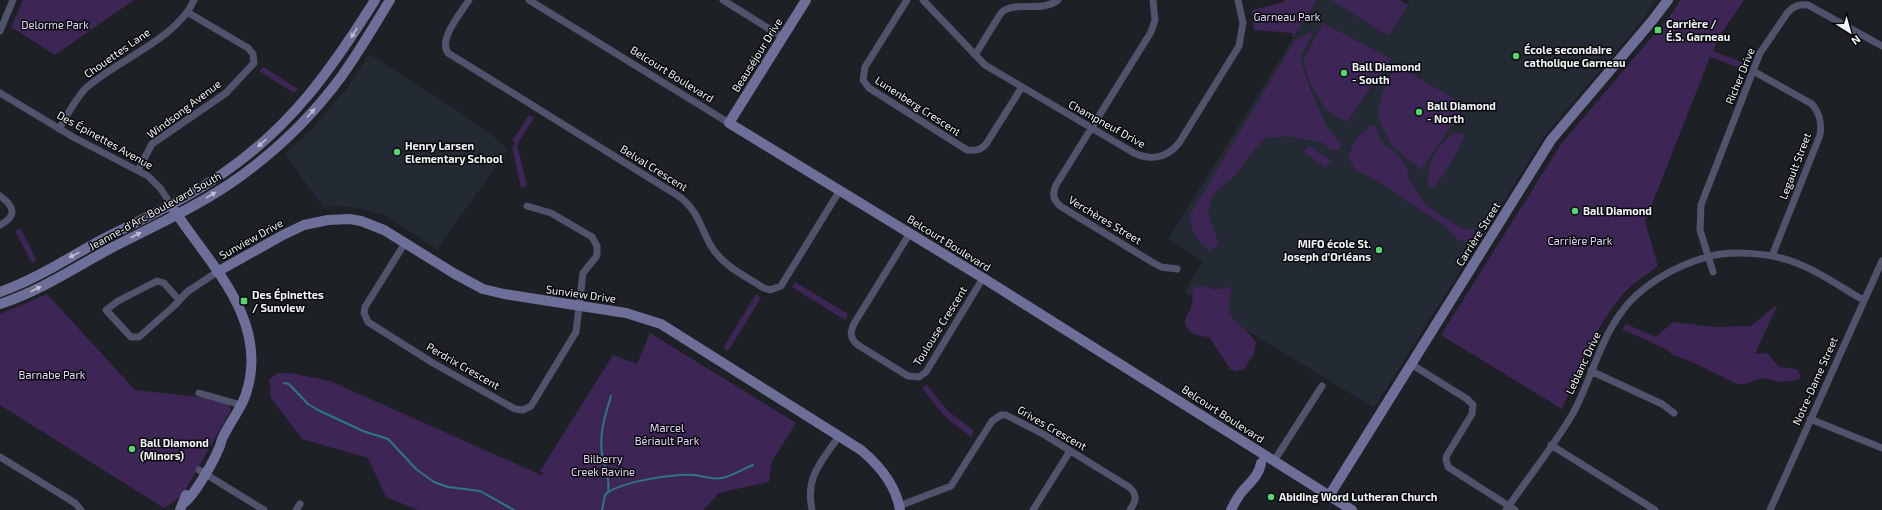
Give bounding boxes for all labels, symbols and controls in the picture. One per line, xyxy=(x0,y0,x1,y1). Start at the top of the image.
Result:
park label: Garneau Park xyxy=(1254,10,1321,23)
north arrow xyxy=(1830,12,1870,52)
street label: Beauséjour Drive xyxy=(729,15,785,95)
place label: Carrière / É.S. Garneau xyxy=(1666,17,1730,43)
park label: Delorme Park xyxy=(21,18,89,31)
street label: Chouettes Lane xyxy=(81,25,152,80)
marker: Carrière / É.S. Garneau xyxy=(1653,25,1663,35)
one-way arrow xyxy=(350,28,358,38)
text: N xyxy=(1849,33,1863,48)
place label: École secondaire catholique Garneau xyxy=(1524,42,1625,69)
street label: Belcourt Boulevard xyxy=(628,43,716,104)
street label: Richer Drive xyxy=(1722,46,1757,106)
marker: École secondaire catholique Garneau xyxy=(1511,51,1521,61)
place label: Ball Diamond - South xyxy=(1352,60,1421,86)
marker: Ball Diamond - South xyxy=(1339,68,1349,78)
street label: Lunenberg Crescent xyxy=(873,73,964,138)
street label: Windsong Avenue xyxy=(144,76,223,141)
street label: Champneuf Drive xyxy=(1067,97,1148,150)
place label: Ball Diamond - North xyxy=(1427,99,1496,125)
marker: Ball Diamond - North xyxy=(1414,107,1424,117)
street label: Des Épinettes Avenue xyxy=(55,108,156,171)
one-way arrow xyxy=(307,108,316,119)
street label: Legault Street xyxy=(1776,131,1813,201)
one-way arrow xyxy=(257,139,267,148)
place label: Henry Larsen Elementary School xyxy=(405,139,503,166)
street label: Belval Crescent xyxy=(618,142,690,193)
marker: Henry Larsen Elementary School xyxy=(392,147,402,157)
street label: Jeanne-d'Arc Boulevard South xyxy=(86,169,223,252)
one-way arrow xyxy=(205,192,217,199)
street label: Verchères Street xyxy=(1066,193,1144,246)
street label: Carrière Street xyxy=(1453,199,1502,268)
place label: Ball Diamond xyxy=(1583,204,1652,217)
marker: Ball Diamond xyxy=(1570,206,1580,216)
street label: Belcourt Boulevard xyxy=(905,212,993,273)
street label: Sunview Drive xyxy=(217,216,285,261)
one-way arrow xyxy=(130,232,142,238)
park label: Carrière Park xyxy=(1548,234,1613,247)
place label: MIFO école St. Joseph d'Orléans xyxy=(1283,237,1371,263)
marker: MIFO école St. Joseph d'Orléans xyxy=(1374,245,1384,255)
one-way arrow xyxy=(68,252,80,258)
street label: Sunview Drive xyxy=(545,282,617,305)
street label: Toulouse Crescent xyxy=(910,284,969,368)
one-way arrow xyxy=(30,286,42,292)
place label: Des Épinettes / Sunview xyxy=(252,287,324,314)
marker: Des Épinettes / Sunview xyxy=(239,296,249,306)
street label: Leblanc Drive xyxy=(1562,329,1603,396)
street label: Notre-Dame Street xyxy=(1789,335,1840,427)
street label: Perdrix Crescent xyxy=(424,339,502,392)
park label: Barnabe Park xyxy=(19,368,86,381)
street label: Belcourt Boulevard xyxy=(1180,382,1267,445)
street label: Grives Crescent xyxy=(1015,403,1089,453)
park label: Marcel Bériault Park xyxy=(635,421,700,447)
place label: Ball Diamond (Minors) xyxy=(140,436,209,462)
marker: Ball Diamond (Minors) xyxy=(127,444,137,454)
park label: Bilberry Creek Ravine xyxy=(571,452,635,478)
place label: Abiding Word Lutheran Church xyxy=(1279,490,1437,503)
marker: Abiding Word Lutheran Church xyxy=(1266,492,1276,502)

